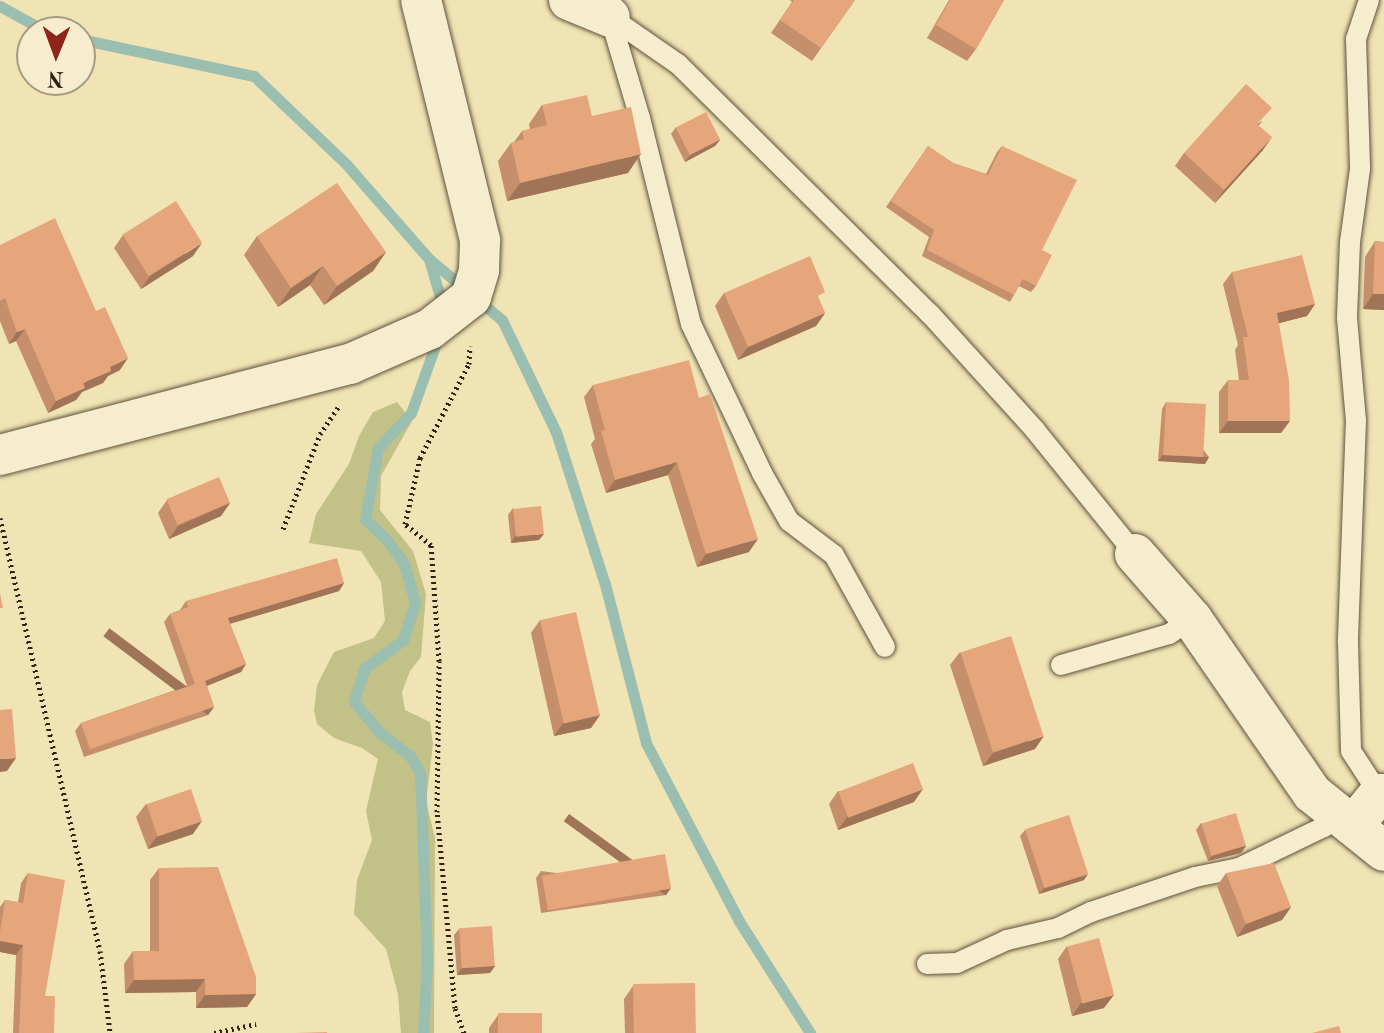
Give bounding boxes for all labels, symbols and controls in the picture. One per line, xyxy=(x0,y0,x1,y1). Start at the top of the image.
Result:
north arrow xyxy=(16,16,96,96)
text: N xyxy=(47,67,64,89)

